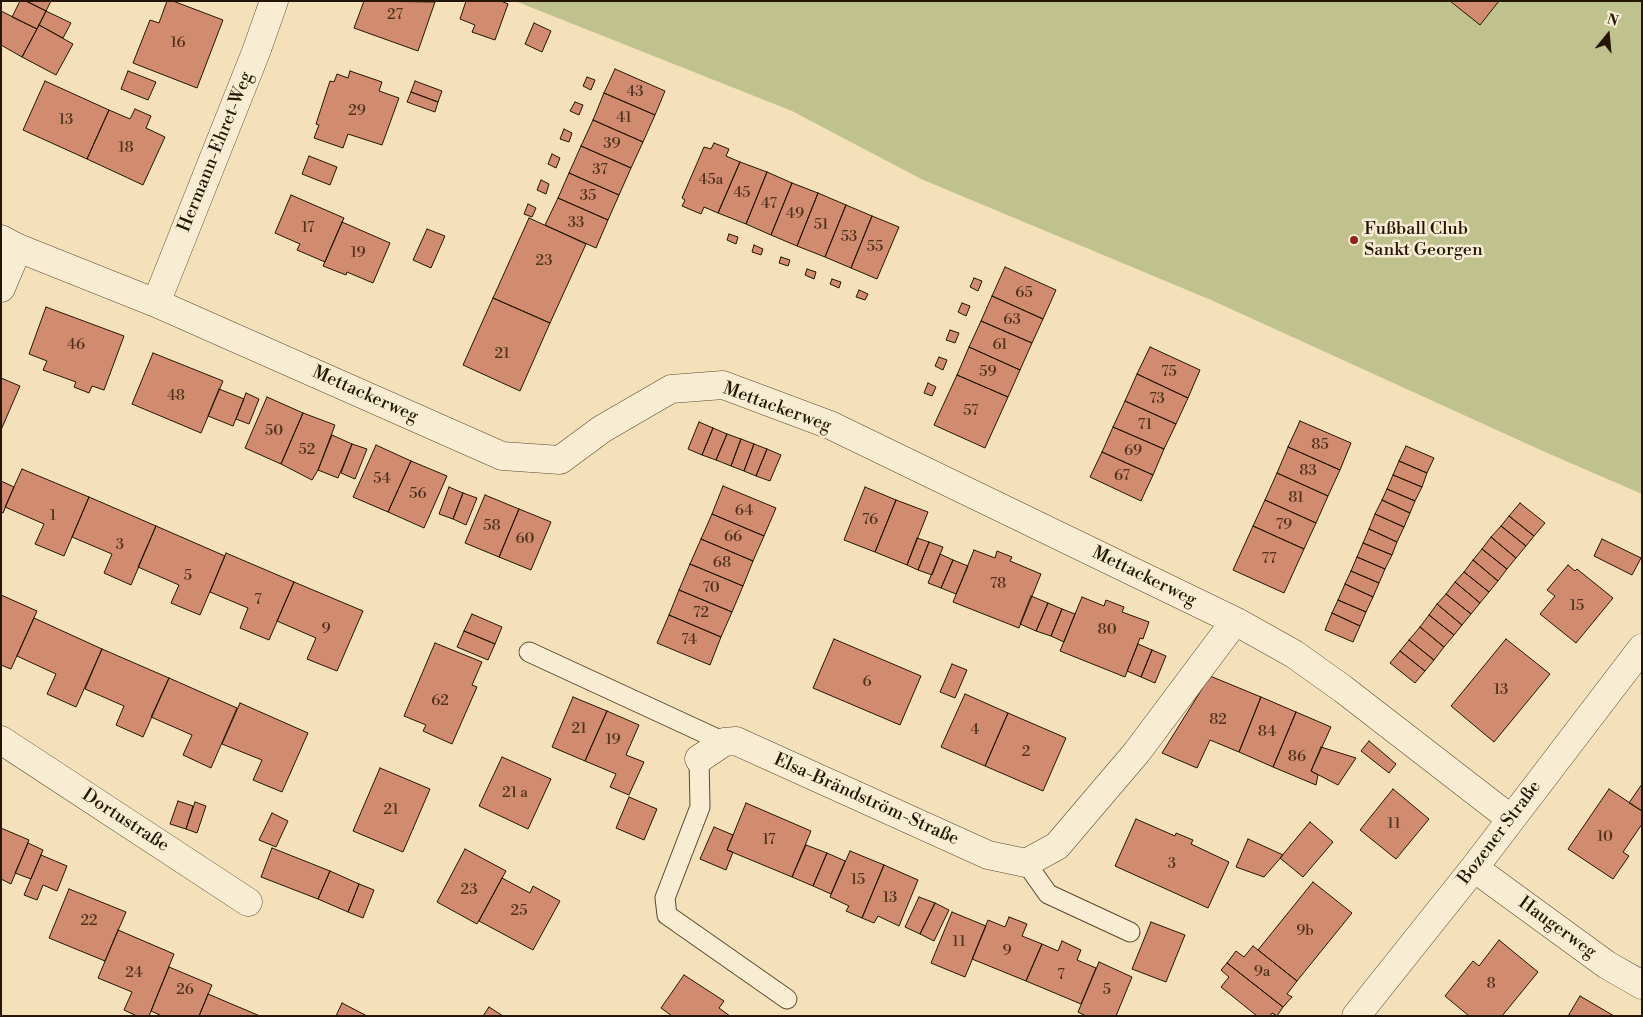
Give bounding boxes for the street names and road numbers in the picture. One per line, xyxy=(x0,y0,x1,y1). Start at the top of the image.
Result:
street label: Hermann-Ehret-Weg xyxy=(174,69,258,235)
street label: Mettackerweg xyxy=(309,362,421,428)
street label: Mettackerweg xyxy=(720,378,834,438)
street label: Mettackerweg xyxy=(1088,542,1200,612)
street label: Elsa-Brändström-Straße xyxy=(770,749,962,851)
street label: Bozener Straße xyxy=(1454,777,1546,889)
street label: Dortustraße xyxy=(77,785,173,857)
street label: Haugerweg xyxy=(1514,892,1600,964)

